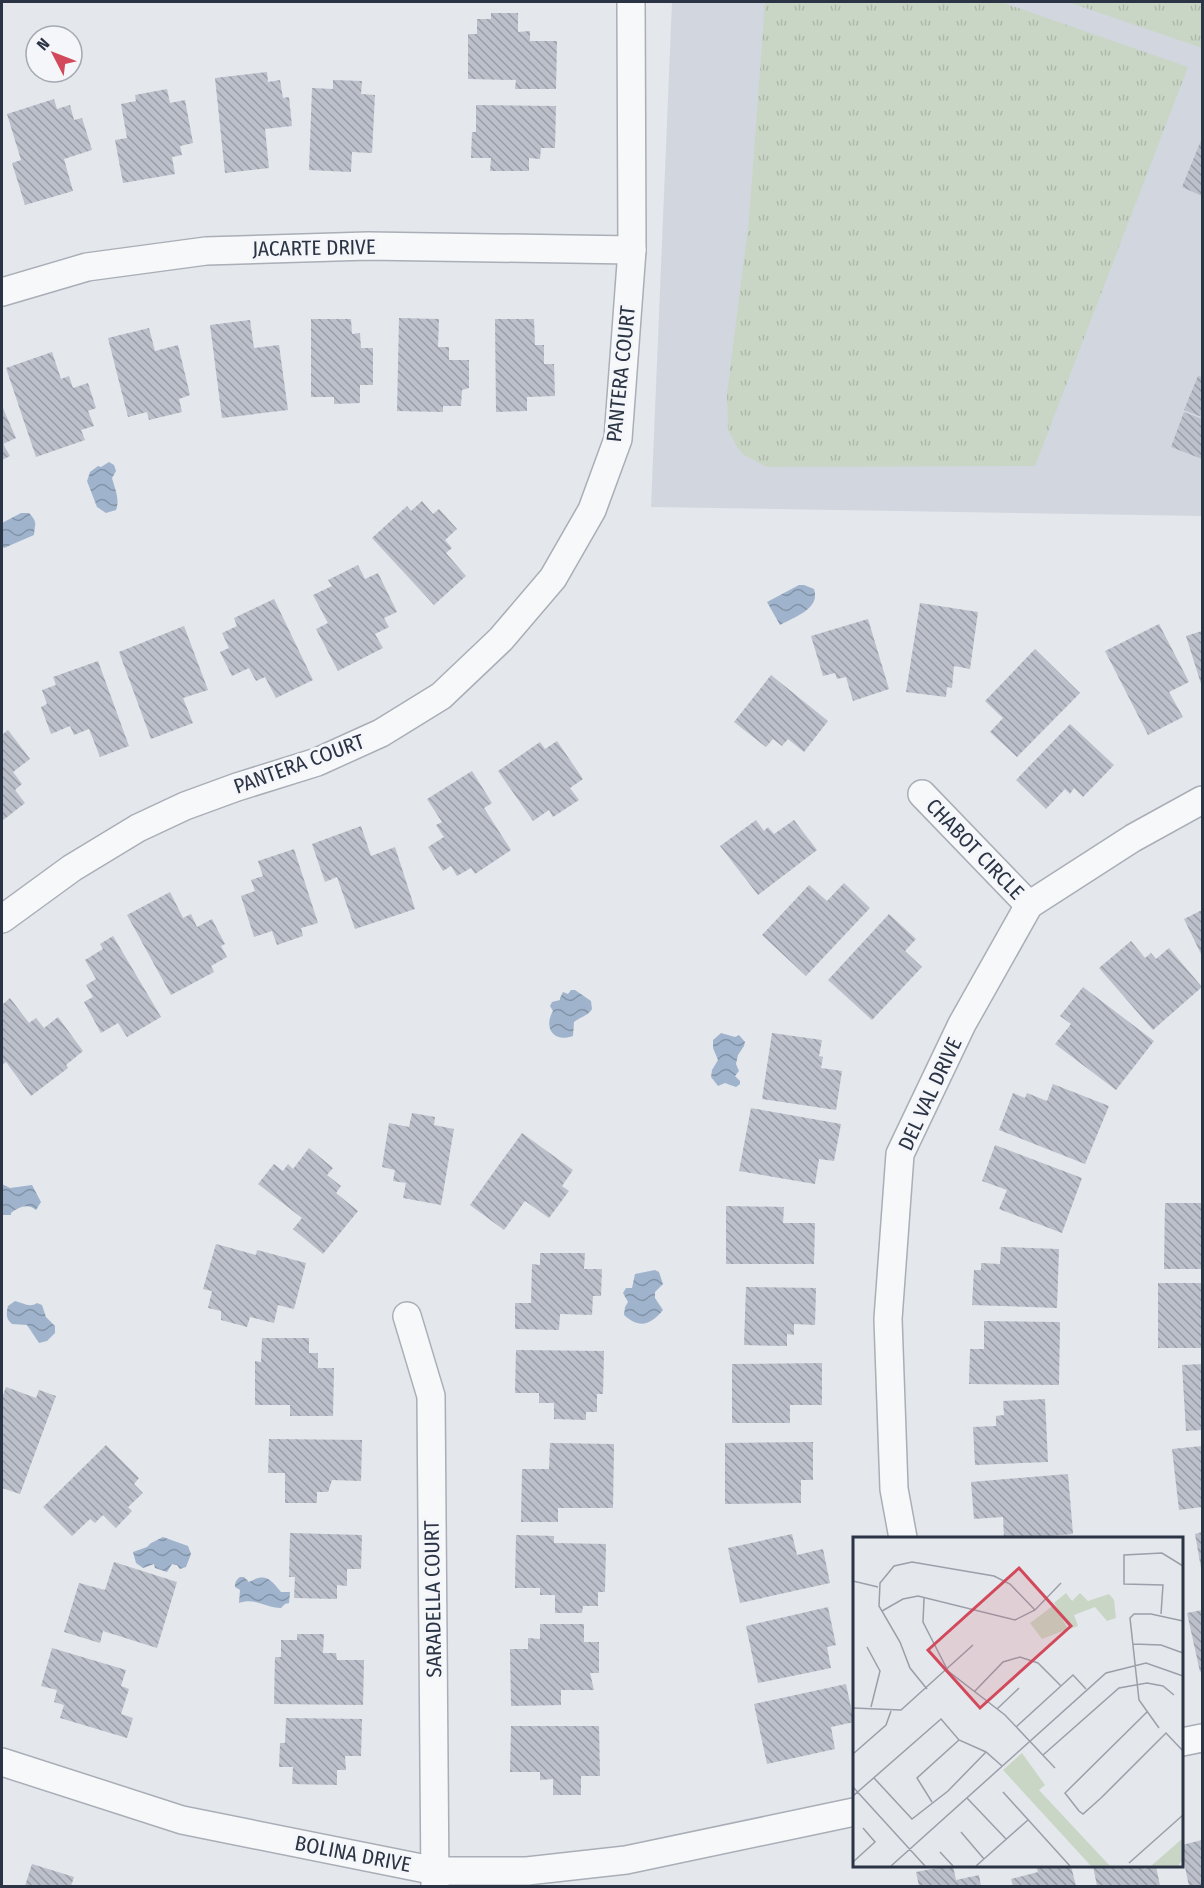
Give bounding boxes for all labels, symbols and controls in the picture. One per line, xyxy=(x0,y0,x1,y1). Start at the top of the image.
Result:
north arrow xyxy=(24,24,84,84)
text: N xyxy=(33,34,53,54)
street label: JACARTE DRIVE xyxy=(252,234,376,262)
street label: PANTERA COURT xyxy=(601,304,641,444)
street label: PANTERA COURT xyxy=(230,728,368,800)
street label: CHABOT CIRCLE xyxy=(920,793,1030,905)
street label: DEL VAL DRIVE xyxy=(893,1033,968,1155)
street label: SARADELLA COURT xyxy=(419,1520,447,1678)
inset map xyxy=(853,1537,1183,1867)
street label: BOLINA DRIVE xyxy=(293,1830,413,1878)

